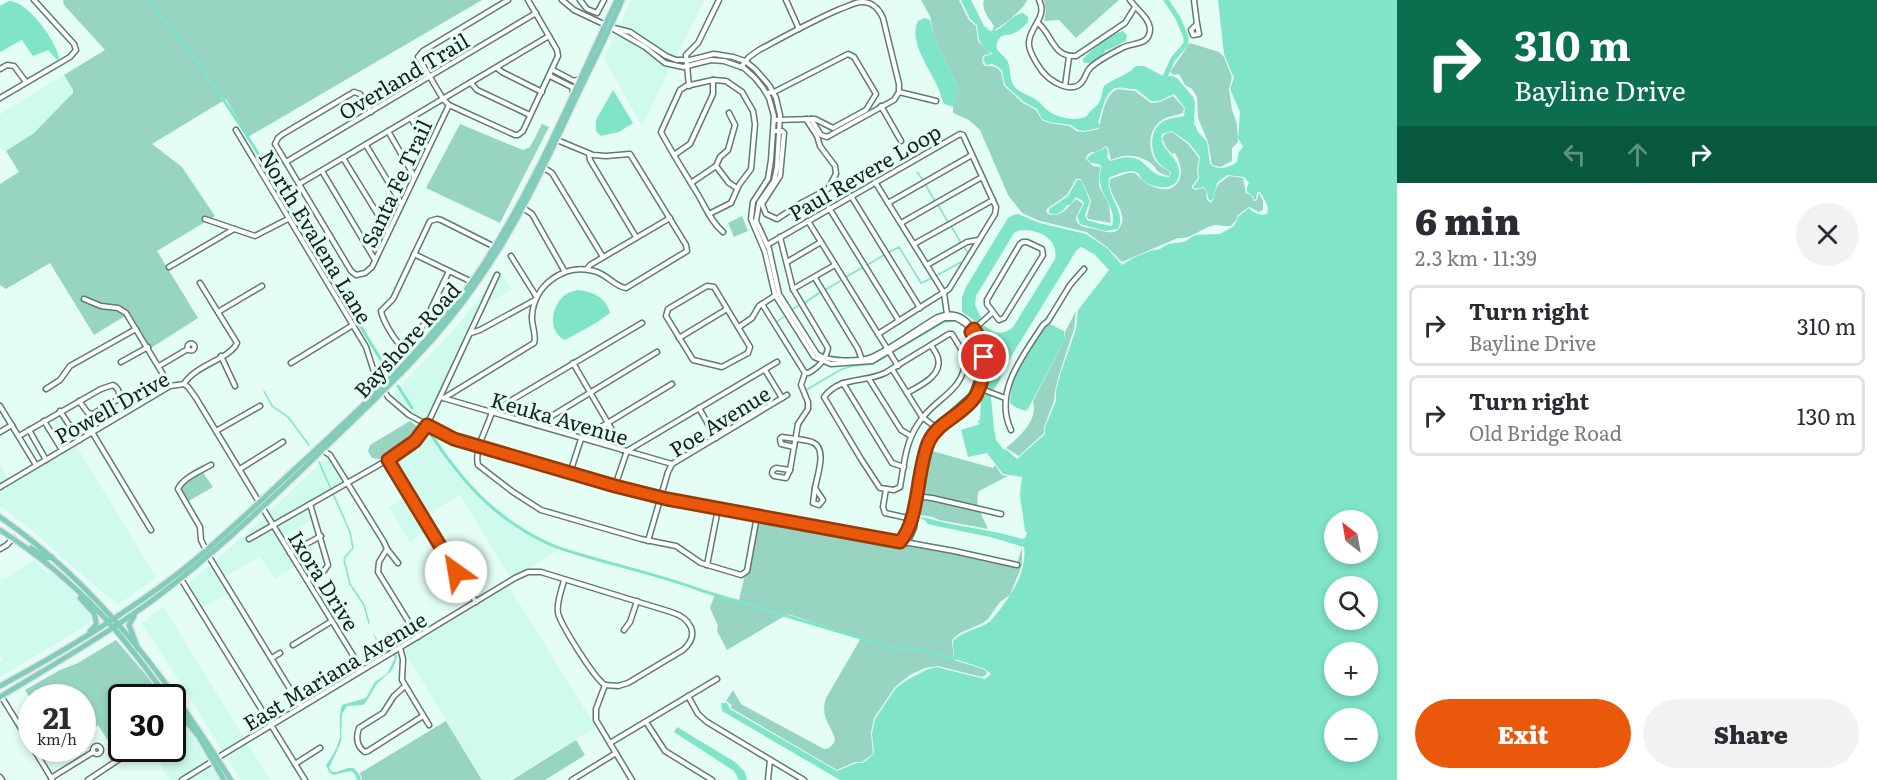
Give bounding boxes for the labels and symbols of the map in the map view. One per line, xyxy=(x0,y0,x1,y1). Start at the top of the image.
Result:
street label: Overland Trail xyxy=(332,24,474,126)
street label: Santa Fe Trail xyxy=(352,114,438,252)
street label: Paul Revere Loop xyxy=(782,115,946,227)
street label: North Evalena Lane xyxy=(253,143,381,329)
street label: Bayshore Road xyxy=(345,274,467,404)
pin xyxy=(958,331,1009,382)
street label: Powell Drive xyxy=(48,362,174,450)
street label: Poe Avenue xyxy=(663,377,776,463)
street label: Keuka Avenue xyxy=(488,383,632,451)
north arrow xyxy=(1324,510,1378,564)
street label: Ixora Drive xyxy=(282,524,368,636)
position arrow xyxy=(424,540,488,604)
street label: East Mariana Avenue xyxy=(236,603,432,737)
speed limit sign: 30 xyxy=(108,684,186,762)

